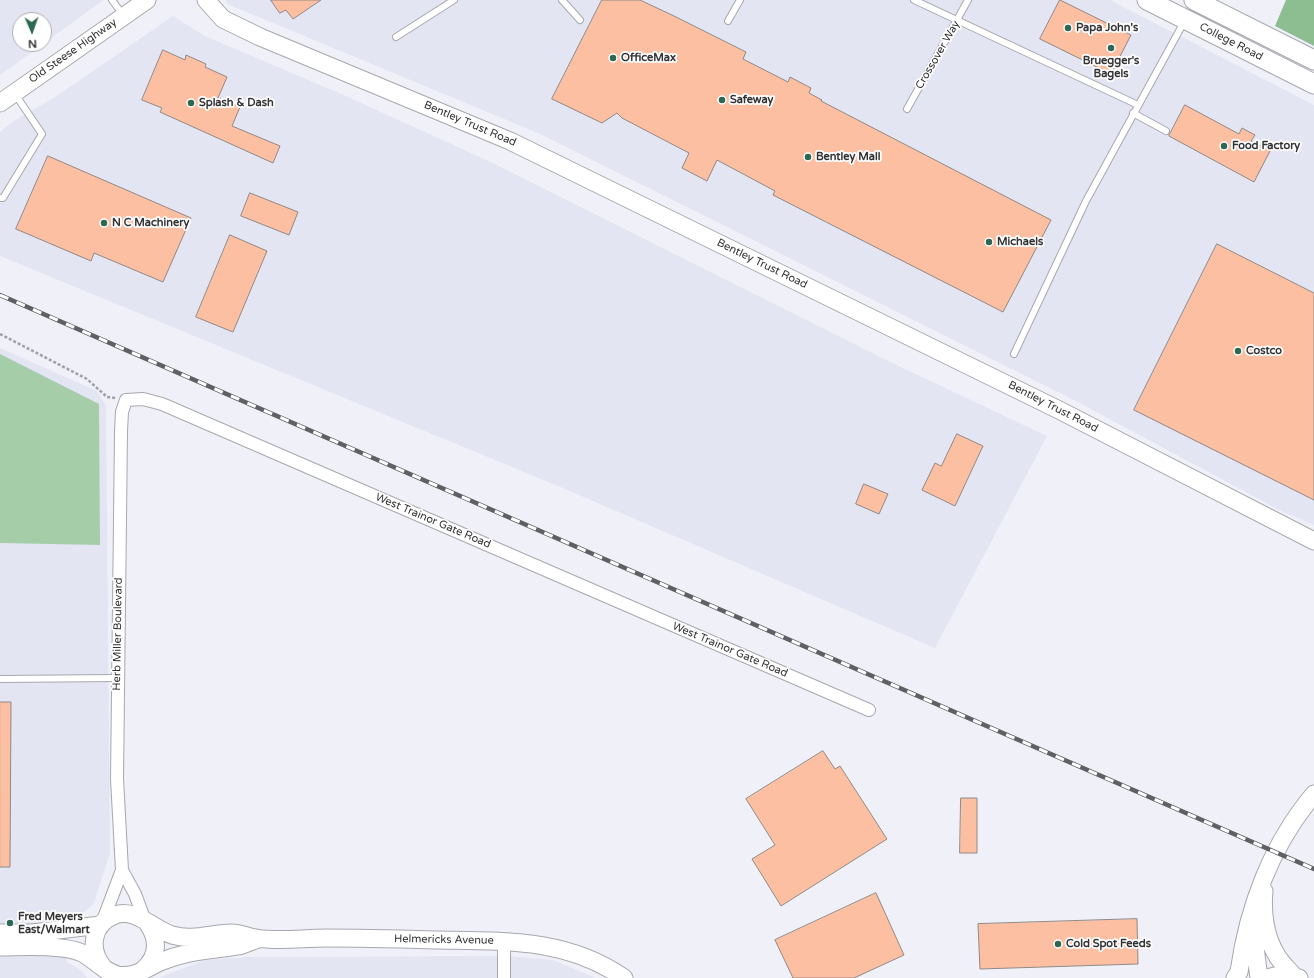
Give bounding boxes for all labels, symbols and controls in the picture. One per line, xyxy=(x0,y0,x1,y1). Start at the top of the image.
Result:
north arrow xyxy=(12,12,52,52)
street label: Old Steese Highway xyxy=(27,16,119,86)
street label: Crossover Way xyxy=(913,18,963,92)
street label: College Road xyxy=(1197,20,1265,64)
place label: Papa John's xyxy=(1076,21,1138,35)
marker: Papa John's xyxy=(1063,23,1073,33)
text: N xyxy=(28,37,37,50)
marker: Bruegger's Bagels xyxy=(1106,43,1116,53)
place label: OfficeMax xyxy=(621,51,676,65)
marker: OfficeMax xyxy=(608,53,618,63)
place label: Bruegger's Bagels xyxy=(1083,54,1139,80)
place label: Safeway xyxy=(730,93,774,107)
marker: Safeway xyxy=(717,95,727,105)
place label: Splash & Dash xyxy=(199,96,274,110)
marker: Splash & Dash xyxy=(186,98,196,108)
street label: Bentley Trust Road xyxy=(422,99,518,149)
place label: Food Factory xyxy=(1232,139,1300,153)
marker: Food Factory xyxy=(1219,141,1229,151)
place label: Bentley Mall xyxy=(816,150,881,164)
marker: Bentley Mall xyxy=(803,152,813,162)
place label: N C Machinery xyxy=(112,216,189,230)
marker: N C Machinery xyxy=(99,218,109,228)
place label: Michaels xyxy=(997,235,1043,249)
street label: Bentley Trust Road xyxy=(715,236,809,292)
marker: Michaels xyxy=(984,237,994,247)
place label: Costco xyxy=(1246,344,1282,358)
marker: Costco xyxy=(1233,346,1243,356)
street label: Bentley Trust Road xyxy=(1006,379,1100,435)
street label: West Trainor Gate Road xyxy=(373,491,493,551)
street label: Herb Miller Boulevard xyxy=(110,577,126,691)
street label: West Trainor Gate Road xyxy=(670,620,790,680)
place label: Fred Meyers East/Walmart xyxy=(18,910,90,936)
marker: Fred Meyers East/Walmart xyxy=(5,918,15,928)
street label: Helmericks Avenue xyxy=(394,933,494,947)
place label: Cold Spot Feeds xyxy=(1066,937,1151,951)
marker: Cold Spot Feeds xyxy=(1053,939,1063,949)

